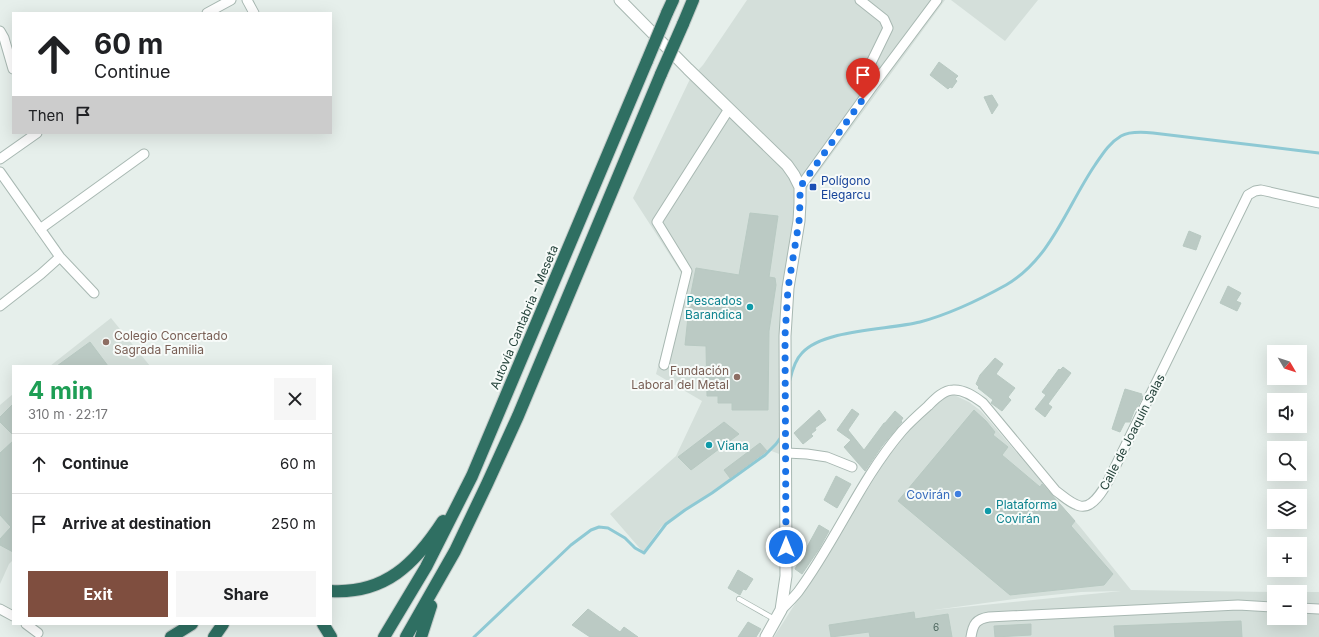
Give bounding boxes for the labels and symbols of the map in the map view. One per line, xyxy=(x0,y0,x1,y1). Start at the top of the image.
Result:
pin xyxy=(846,58,880,99)
place label: Polígono Elegarcu xyxy=(821,173,870,202)
marker: Polígono Elegarcu xyxy=(808,182,818,192)
street label: Autovía Cantabria - Meseta xyxy=(487,243,561,391)
place label: Pescados Barandica xyxy=(685,293,742,322)
marker: Pescados Barandica xyxy=(745,302,755,312)
place label: Colegio Concertado Sagrada Familia xyxy=(114,328,228,357)
marker: Colegio Concertado Sagrada Familia xyxy=(101,337,111,347)
north arrow xyxy=(1267,345,1307,385)
place label: Fundación Laboral del Metal xyxy=(631,363,729,392)
street label: Calle de Joaquín Salas xyxy=(1096,371,1168,493)
marker: Fundación Laboral del Metal xyxy=(732,372,742,382)
place label: Viana xyxy=(717,438,749,453)
marker: Viana xyxy=(704,440,714,450)
place label: Covirán xyxy=(906,487,950,502)
marker: Covirán xyxy=(953,489,963,499)
place label: Plataforma Covirán xyxy=(996,497,1057,526)
marker: Plataforma Covirán xyxy=(983,506,993,516)
position arrow xyxy=(765,526,807,568)
house number: 6 xyxy=(933,621,939,633)

